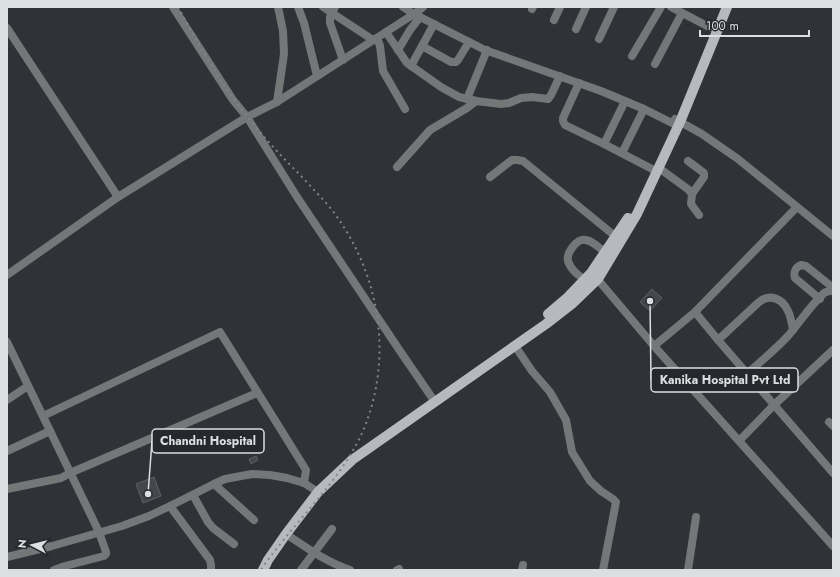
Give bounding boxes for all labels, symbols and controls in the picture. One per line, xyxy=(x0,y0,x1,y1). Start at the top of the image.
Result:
scale bar xyxy=(700,12,809,38)
text: 100 m xyxy=(706,17,739,35)
callout: Kanika Hospital Pvt Ltd xyxy=(651,368,798,392)
text: Kanika Hospital Pvt Ltd xyxy=(660,371,790,389)
callout: Chandni Hospital xyxy=(152,429,264,453)
text: Chandni Hospital xyxy=(160,432,256,450)
north arrow xyxy=(12,525,52,565)
text: N xyxy=(14,538,31,549)

